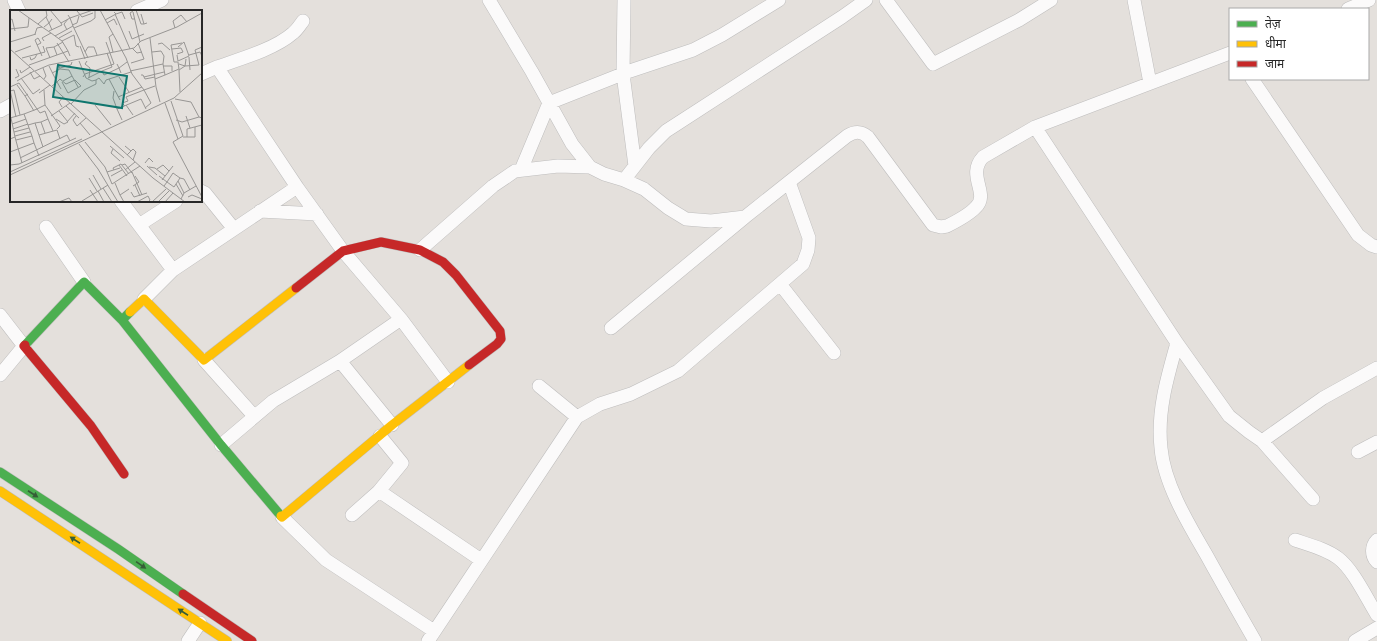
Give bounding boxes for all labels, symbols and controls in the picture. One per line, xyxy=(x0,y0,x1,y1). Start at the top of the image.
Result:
legend xyxy=(1229,8,1369,80)
inset map xyxy=(10,10,202,202)
text: तेज़ xyxy=(1265,16,1282,30)
text: धीमा xyxy=(1265,36,1287,50)
text: जाम xyxy=(1265,56,1285,70)
one-way arrow xyxy=(27,490,38,497)
one-way arrow xyxy=(69,537,80,544)
one-way arrow xyxy=(136,561,146,569)
one-way arrow xyxy=(177,608,189,615)

